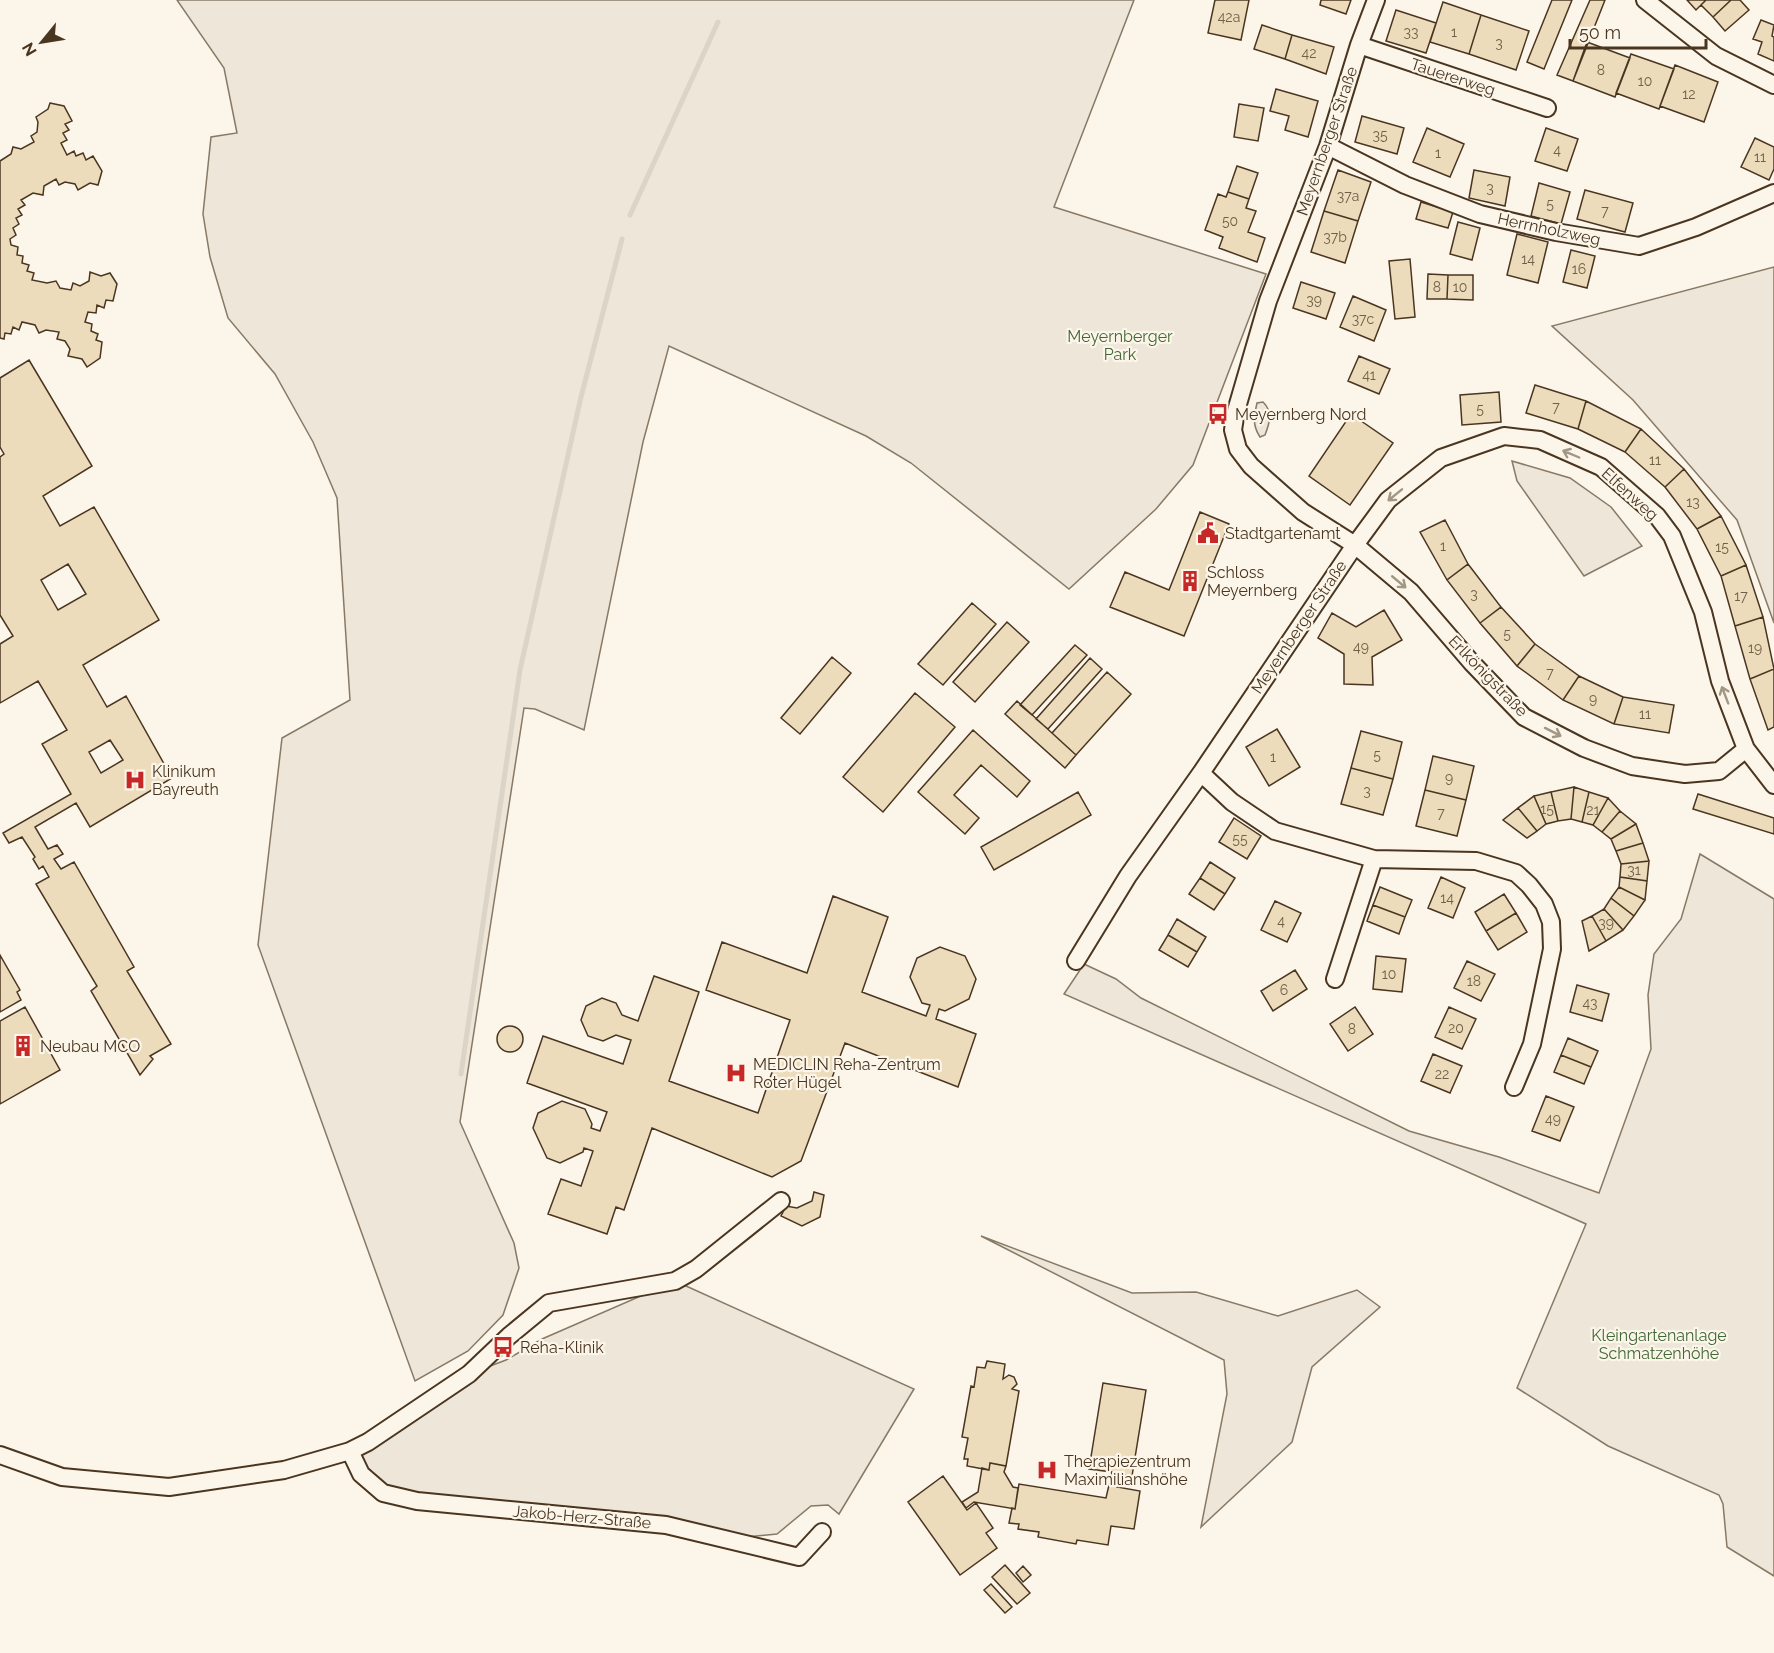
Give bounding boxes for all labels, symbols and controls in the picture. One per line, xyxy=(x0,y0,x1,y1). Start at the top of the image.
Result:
house number: 42a xyxy=(1218,9,1240,25)
north arrow xyxy=(12,12,72,72)
scale bar xyxy=(1570,12,1706,50)
text: 50 m xyxy=(1579,22,1621,43)
house number: 33 xyxy=(1404,24,1418,40)
house number: 1 xyxy=(1451,24,1457,40)
house number: 3 xyxy=(1495,35,1503,51)
text: N xyxy=(18,39,41,59)
house number: 42 xyxy=(1302,45,1316,61)
street label: Tauererweg xyxy=(1408,54,1498,100)
house number: 8 xyxy=(1597,62,1605,78)
street label: Meyernberger Straße xyxy=(1293,64,1361,218)
house number: 10 xyxy=(1638,73,1652,89)
house number: 12 xyxy=(1682,86,1696,102)
house number: 35 xyxy=(1372,127,1388,143)
house number: 4 xyxy=(1553,142,1561,158)
house number: 1 xyxy=(1435,145,1441,161)
house number: 11 xyxy=(1754,149,1766,165)
house number: 3 xyxy=(1486,180,1494,196)
house number: 37a xyxy=(1337,188,1359,204)
house number: 5 xyxy=(1546,196,1554,212)
house number: 7 xyxy=(1601,203,1609,219)
street label: Herrnholzweg xyxy=(1496,209,1602,249)
house number: 50 xyxy=(1222,213,1238,229)
house number: 37b xyxy=(1323,229,1347,245)
house number: 14 xyxy=(1521,251,1535,267)
house number: 16 xyxy=(1572,261,1586,277)
house number: 8 xyxy=(1433,279,1441,295)
house number: 10 xyxy=(1453,279,1467,295)
house number: 39 xyxy=(1306,292,1322,308)
house number: 37c xyxy=(1352,311,1375,327)
park label: Meyernberger Park xyxy=(1067,327,1173,364)
house number: 41 xyxy=(1362,367,1376,383)
house number: 7 xyxy=(1552,399,1560,415)
house number: 5 xyxy=(1476,401,1484,417)
bus stop icon: Meyernberg Nord xyxy=(1206,402,1230,426)
place label: Meyernberg Nord xyxy=(1235,405,1367,424)
one-way arrow xyxy=(1562,447,1580,458)
house number: 11 xyxy=(1649,452,1661,468)
street label: Elfenweg xyxy=(1598,464,1662,524)
one-way arrow xyxy=(1388,488,1404,501)
house number: 13 xyxy=(1686,494,1700,510)
public building icon: Stadtgartenamt xyxy=(1196,521,1220,545)
place label: Stadtgartenamt xyxy=(1225,524,1341,543)
house number: 1 xyxy=(1440,538,1446,554)
house number: 15 xyxy=(1715,539,1729,555)
street label: Meyernberger Straße xyxy=(1247,557,1351,697)
place label: Schloss Meyernberg xyxy=(1207,563,1297,600)
building icon: Schloss Meyernberg xyxy=(1178,569,1202,593)
one-way arrow xyxy=(1391,576,1407,589)
house number: 3 xyxy=(1470,586,1478,602)
house number: 17 xyxy=(1734,588,1748,604)
house number: 5 xyxy=(1503,626,1511,642)
street label: Erlkönigstraße xyxy=(1445,631,1531,721)
house number: 49 xyxy=(1353,639,1369,655)
house number: 19 xyxy=(1748,640,1762,656)
house number: 7 xyxy=(1546,665,1554,681)
one-way arrow xyxy=(1719,686,1730,704)
house number: 9 xyxy=(1589,691,1597,707)
house number: 11 xyxy=(1639,706,1651,722)
one-way arrow xyxy=(1543,727,1561,738)
house number: 5 xyxy=(1373,747,1381,763)
house number: 1 xyxy=(1270,749,1276,765)
place label: Klinikum Bayreuth xyxy=(152,762,219,799)
hospital icon: Klinikum Bayreuth xyxy=(123,768,147,792)
house number: 9 xyxy=(1445,770,1453,786)
house number: 3 xyxy=(1363,783,1371,799)
house number: 15 xyxy=(1540,801,1554,817)
house number: 21 xyxy=(1586,802,1600,818)
house number: 7 xyxy=(1437,805,1445,821)
house number: 55 xyxy=(1232,831,1248,847)
house number: 31 xyxy=(1627,862,1641,878)
house number: 14 xyxy=(1440,890,1454,906)
house number: 4 xyxy=(1277,913,1285,929)
house number: 39 xyxy=(1598,915,1614,931)
house number: 10 xyxy=(1382,966,1396,982)
house number: 18 xyxy=(1467,973,1481,989)
house number: 6 xyxy=(1280,982,1288,998)
house number: 43 xyxy=(1582,995,1598,1011)
house number: 20 xyxy=(1448,1020,1464,1036)
house number: 8 xyxy=(1348,1021,1356,1037)
building icon: Neubau MCO xyxy=(11,1034,35,1058)
place label: Neubau MCO xyxy=(40,1037,140,1056)
place label: MEDICLIN Reha-Zentrum Roter Hügel xyxy=(753,1055,941,1092)
hospital icon: MEDICLIN Reha-Zentrum Roter Hügel xyxy=(724,1061,748,1085)
house number: 22 xyxy=(1435,1066,1449,1082)
house number: 49 xyxy=(1545,1111,1561,1127)
park label: Kleingartenanlage Schmatzenhöhe xyxy=(1591,1326,1727,1363)
bus stop icon: Reha-Klinik xyxy=(491,1335,515,1359)
place label: Reha-Klinik xyxy=(520,1338,604,1357)
place label: Therapiezentrum Maximilianshöhe xyxy=(1064,1452,1191,1489)
hospital icon: Therapiezentrum Maximilianshöhe xyxy=(1035,1458,1059,1482)
street label: Jakob-Herz-Straße xyxy=(512,1501,652,1533)

